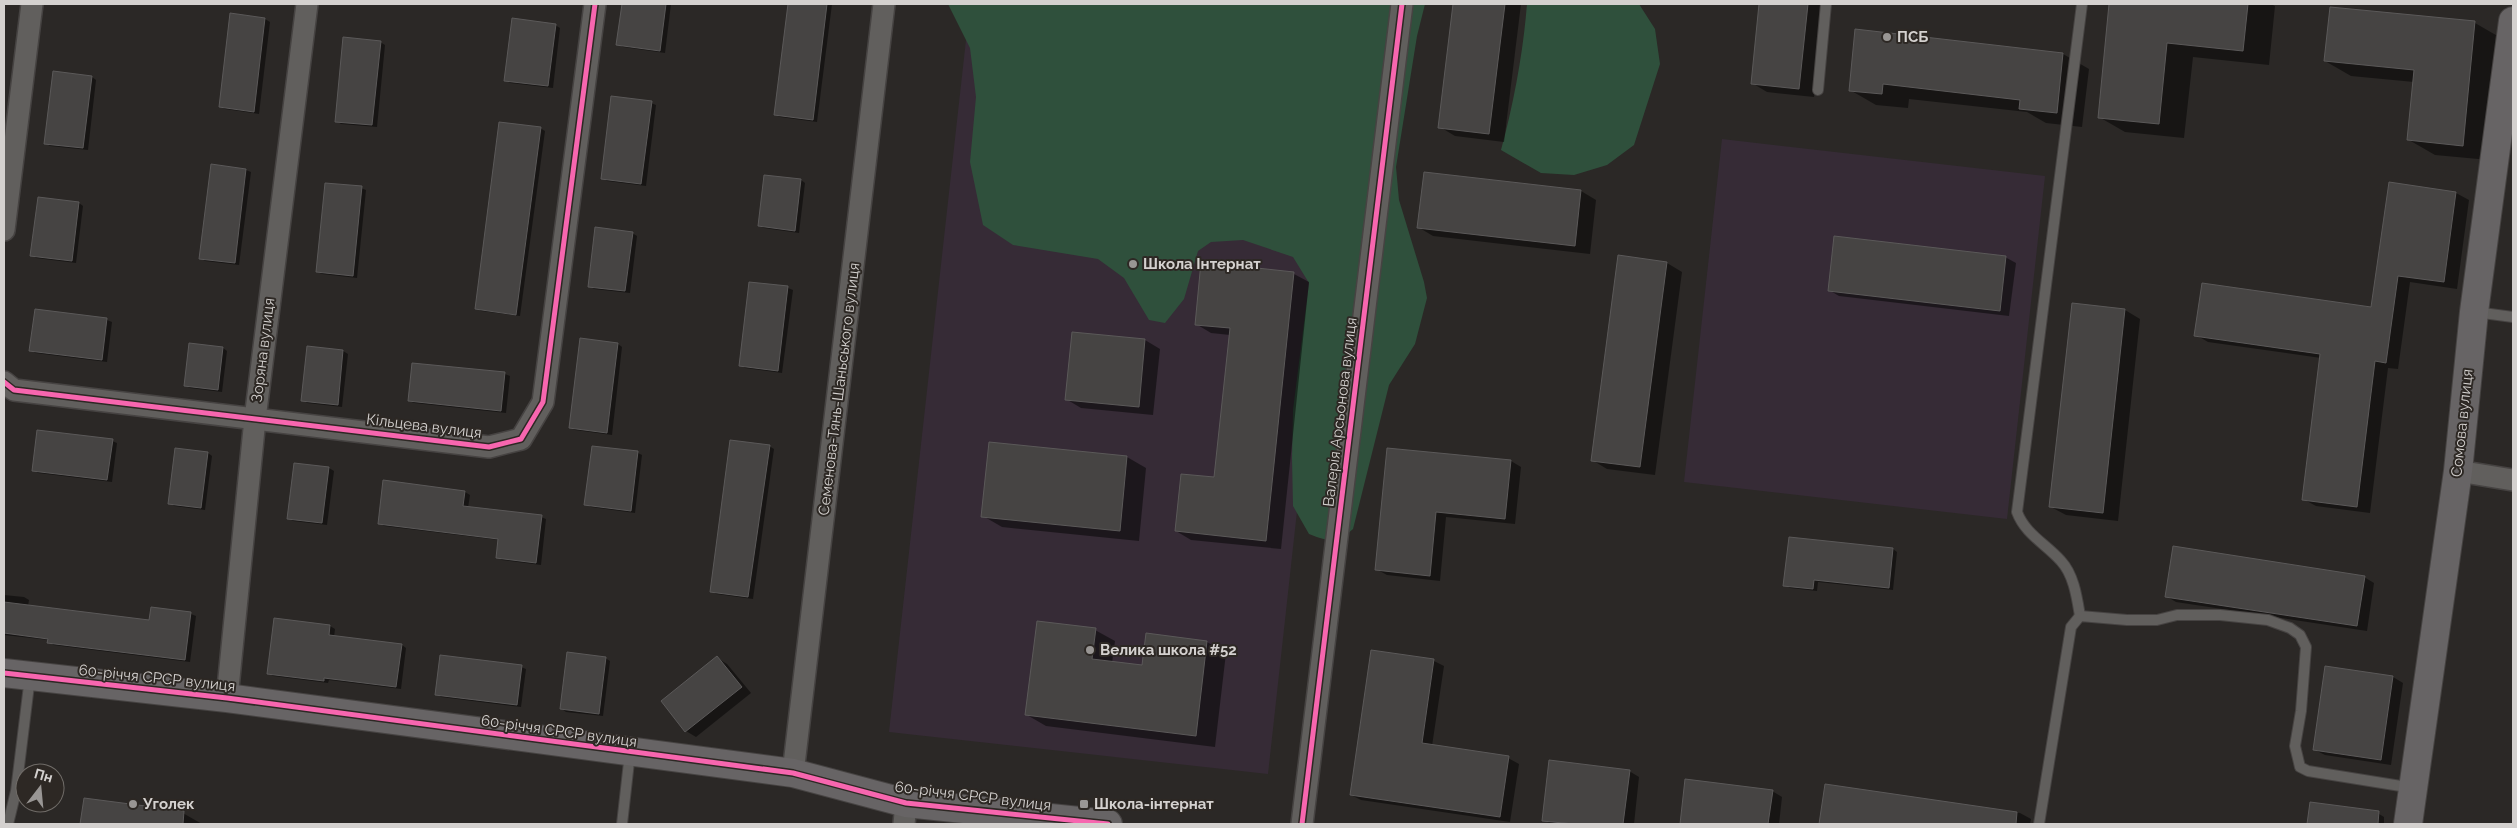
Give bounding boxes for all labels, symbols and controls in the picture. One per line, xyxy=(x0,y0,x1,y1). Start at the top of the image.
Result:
place label: ПСБ xyxy=(1897,28,1928,46)
marker: ПСБ xyxy=(1881,31,1893,43)
place label: Школа Інтернат xyxy=(1143,255,1261,273)
marker: Школа Інтернат xyxy=(1127,258,1139,270)
street label: Семенова-Тянь-Шаньського вулиця xyxy=(815,262,863,516)
street label: Зоряна вулиця xyxy=(248,297,278,403)
street label: Валерія Арсьонова вулиця xyxy=(1319,316,1361,508)
street label: Сомова вулиця xyxy=(2447,368,2477,478)
street label: Кільцева вулиця xyxy=(365,410,483,442)
place label: Велика школа #52 xyxy=(1100,641,1237,659)
marker: Велика школа #52 xyxy=(1084,644,1096,656)
street label: 60-річчя СРСР вулиця xyxy=(78,661,236,695)
street label: 60-річчя СРСР вулиця xyxy=(480,711,638,751)
north arrow xyxy=(15,763,65,813)
text: Пн xyxy=(32,765,55,786)
street label: 60-річчя СРСР вулиця xyxy=(894,777,1052,815)
place label: Уголек xyxy=(142,795,195,813)
place label: Школа-інтернат xyxy=(1094,795,1214,813)
marker: Уголек xyxy=(127,798,139,810)
marker: Школа-інтернат xyxy=(1078,798,1090,810)

